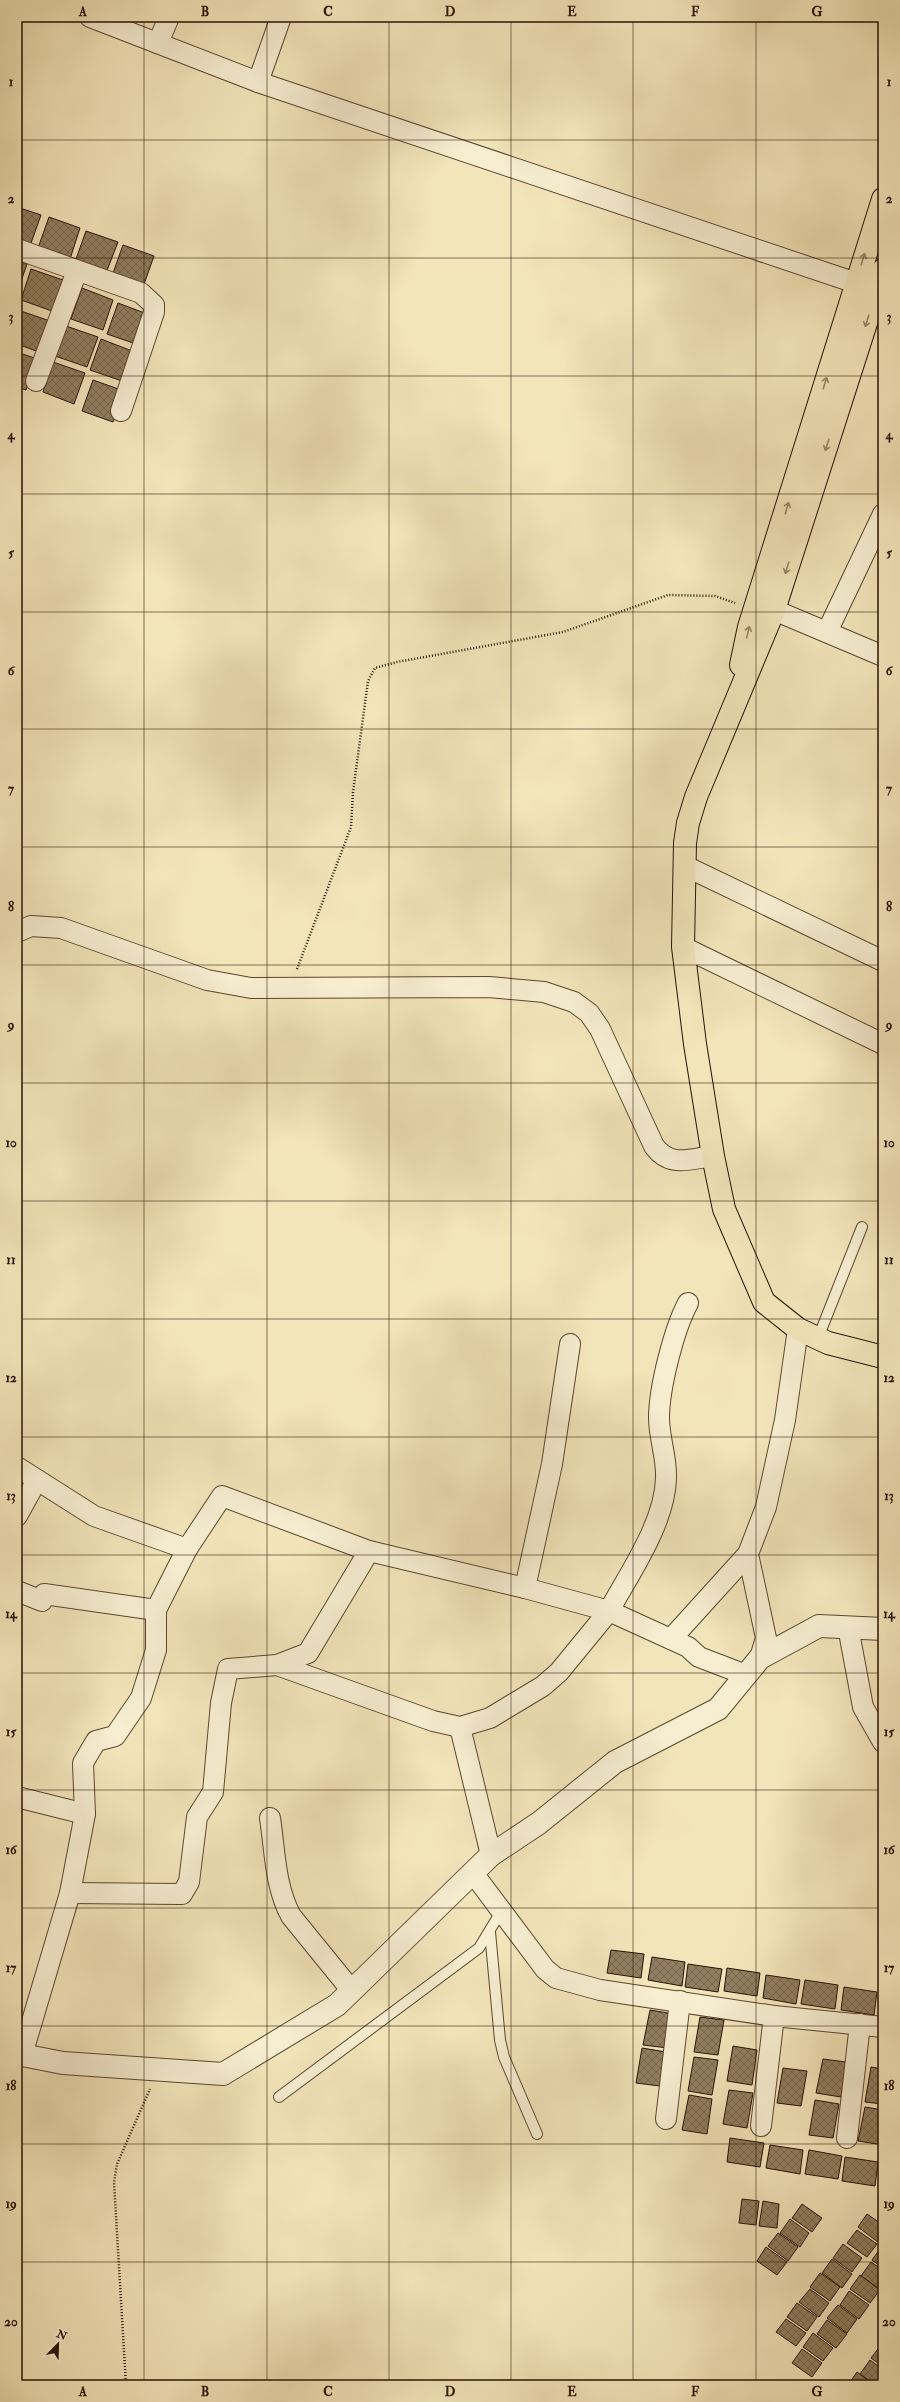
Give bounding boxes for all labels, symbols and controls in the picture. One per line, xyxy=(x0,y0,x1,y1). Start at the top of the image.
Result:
text: A xyxy=(78,4,88,20)
text: B xyxy=(201,4,209,20)
text: C xyxy=(323,4,333,20)
text: D xyxy=(445,4,456,20)
text: E xyxy=(567,4,577,20)
text: F xyxy=(691,4,700,20)
text: G xyxy=(812,4,823,20)
text: 1 xyxy=(9,74,14,90)
text: 1 xyxy=(887,74,892,90)
text: 2 xyxy=(8,191,15,207)
text: 2 xyxy=(886,191,893,207)
one-way arrow xyxy=(860,253,867,266)
text: 3 xyxy=(9,309,14,325)
text: 3 xyxy=(887,309,892,325)
one-way arrow xyxy=(862,314,870,326)
one-way arrow xyxy=(822,377,829,390)
text: 4 xyxy=(6,427,15,443)
text: 4 xyxy=(884,427,893,443)
one-way arrow xyxy=(823,438,830,451)
one-way arrow xyxy=(784,502,791,515)
text: 5 xyxy=(8,545,14,561)
text: 5 xyxy=(886,545,892,561)
one-way arrow xyxy=(783,562,790,575)
one-way arrow xyxy=(745,626,753,639)
text: 6 xyxy=(8,663,16,679)
text: 6 xyxy=(886,663,894,679)
text: 7 xyxy=(8,781,15,797)
text: 7 xyxy=(886,781,893,797)
text: 8 xyxy=(8,899,14,915)
text: 8 xyxy=(886,899,892,915)
text: 9 xyxy=(6,1017,15,1033)
text: 9 xyxy=(884,1017,893,1033)
text: 10 xyxy=(5,1135,17,1151)
text: 10 xyxy=(883,1135,895,1151)
text: 11 xyxy=(6,1252,16,1268)
text: 11 xyxy=(884,1252,894,1268)
text: 12 xyxy=(5,1370,17,1386)
text: 12 xyxy=(883,1370,895,1386)
text: 13 xyxy=(6,1488,16,1504)
text: 13 xyxy=(884,1488,894,1504)
text: 14 xyxy=(5,1606,18,1622)
text: 14 xyxy=(883,1606,896,1622)
text: 15 xyxy=(6,1724,16,1740)
text: 15 xyxy=(884,1724,894,1740)
text: 16 xyxy=(5,1842,18,1858)
text: 16 xyxy=(883,1842,896,1858)
text: 17 xyxy=(6,1960,17,1976)
text: 17 xyxy=(884,1960,895,1976)
text: 18 xyxy=(6,2078,16,2094)
text: 18 xyxy=(884,2078,894,2094)
text: 19 xyxy=(5,2196,17,2212)
text: 19 xyxy=(883,2196,895,2212)
text: 20 xyxy=(4,2314,18,2330)
text: 20 xyxy=(882,2314,896,2330)
north arrow xyxy=(38,2324,78,2364)
text: N xyxy=(54,2327,70,2344)
text: A xyxy=(78,2384,88,2400)
text: B xyxy=(201,2384,209,2400)
text: C xyxy=(323,2384,333,2400)
text: D xyxy=(445,2384,456,2400)
text: E xyxy=(567,2384,577,2400)
text: F xyxy=(691,2384,700,2400)
text: G xyxy=(812,2384,823,2400)

